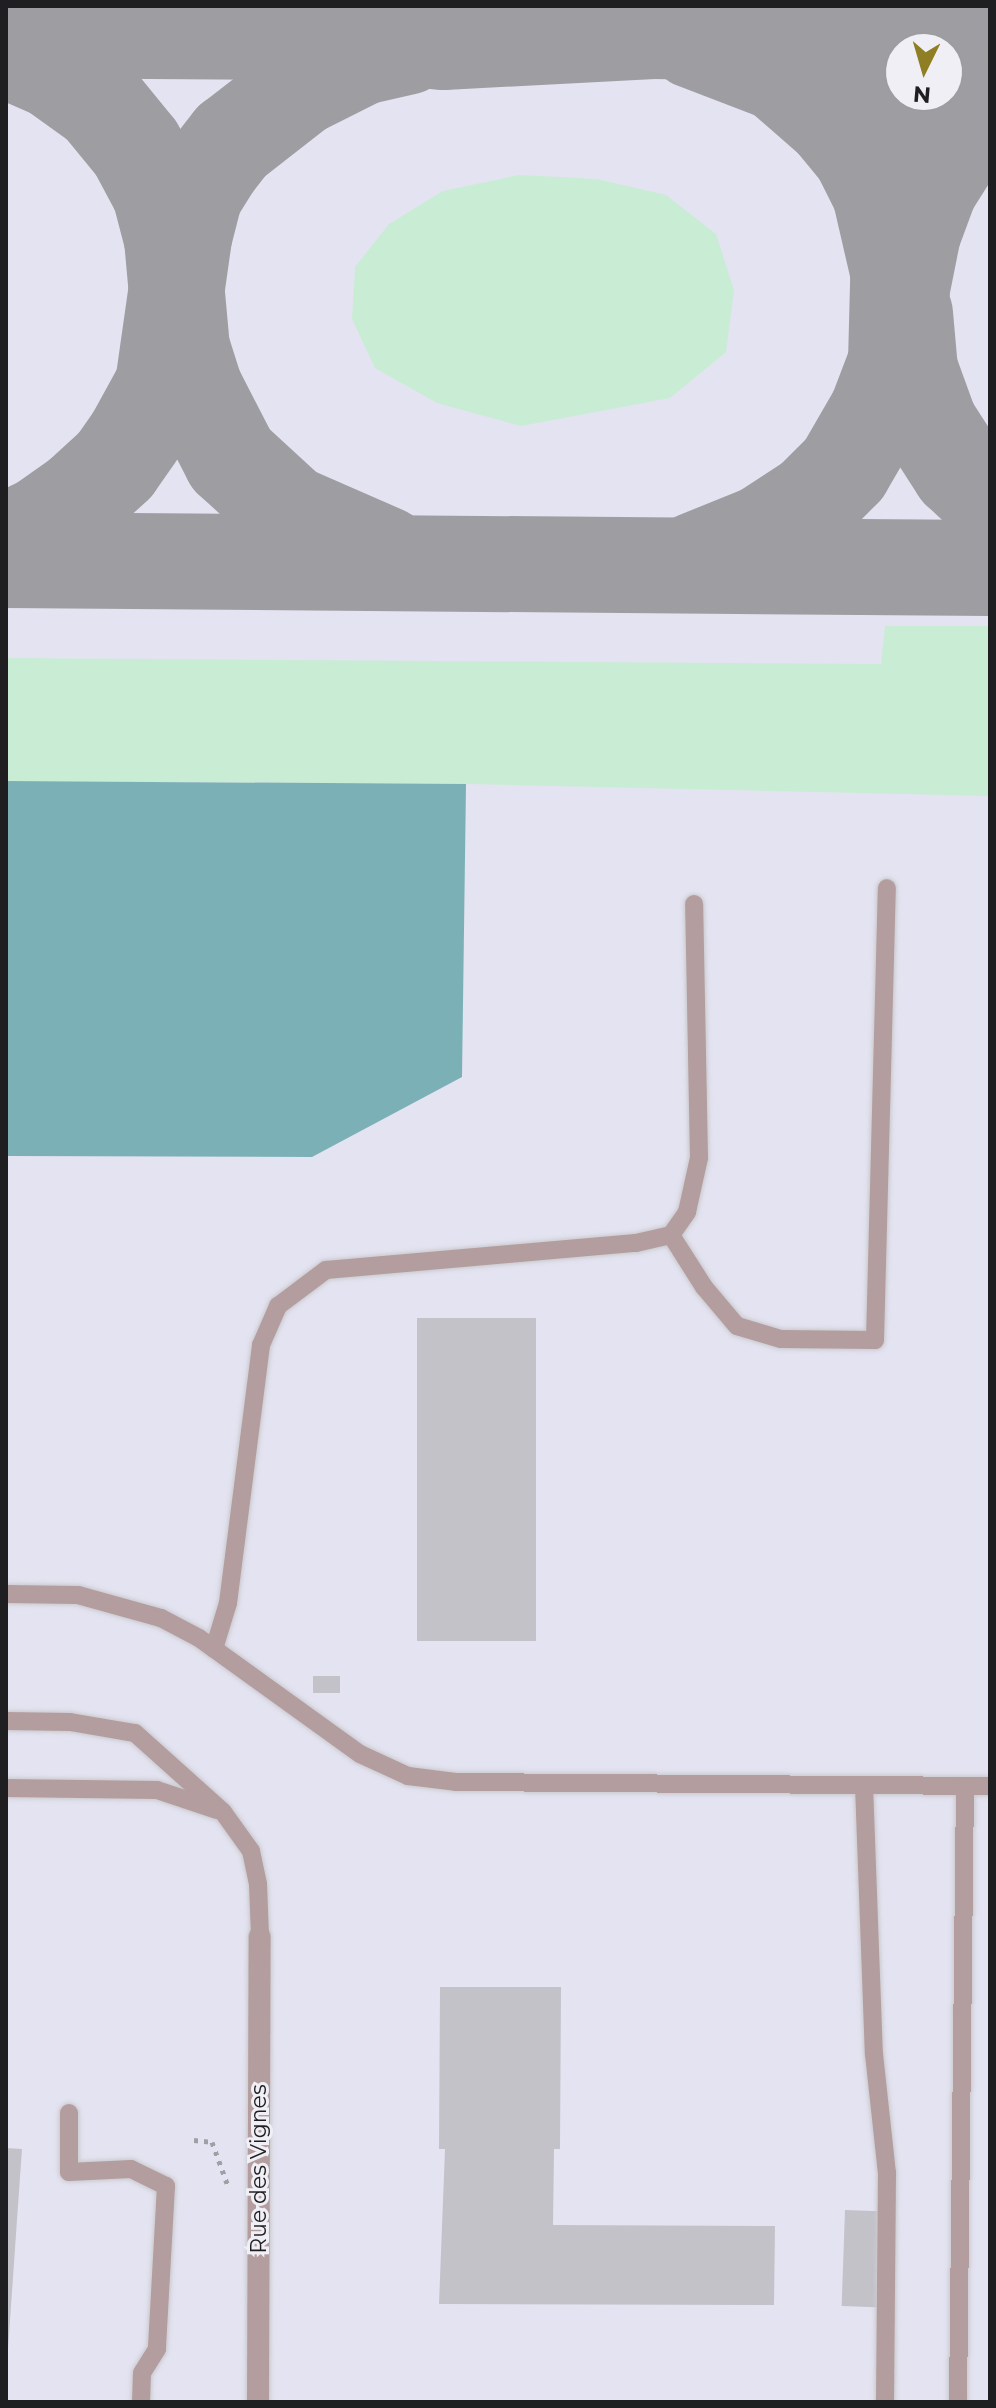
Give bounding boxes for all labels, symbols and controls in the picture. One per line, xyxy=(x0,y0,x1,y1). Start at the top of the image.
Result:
north arrow xyxy=(884,32,964,112)
text: N xyxy=(912,80,932,109)
street label: Rue des Vignes xyxy=(246,2084,272,2254)

